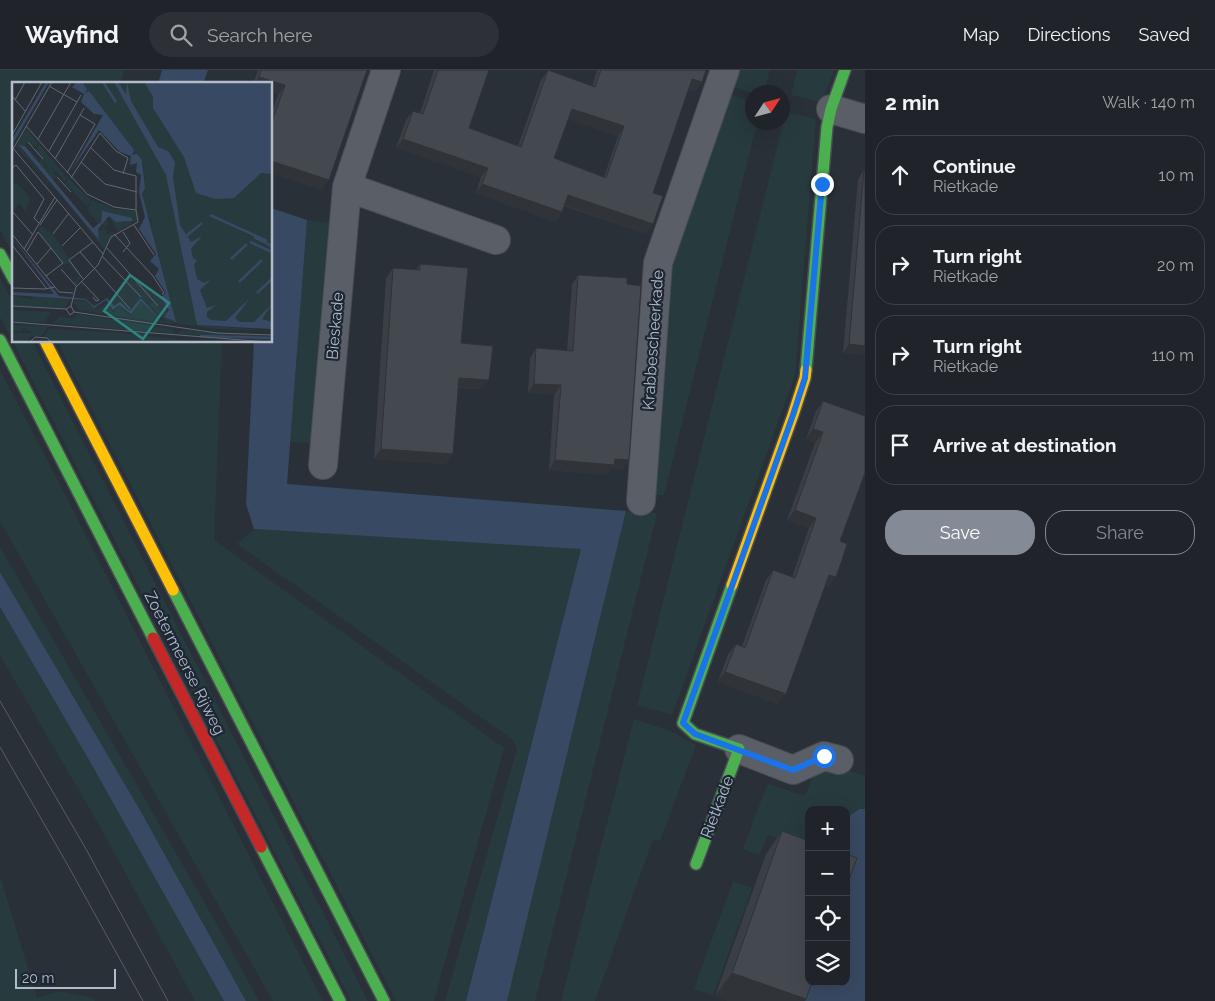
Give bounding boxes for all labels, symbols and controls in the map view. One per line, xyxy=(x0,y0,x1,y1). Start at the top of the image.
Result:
search box xyxy=(149,12,499,57)
text: Wayfind xyxy=(25,20,119,49)
icon: search xyxy=(167,21,195,49)
text: Search here xyxy=(207,24,312,46)
text: Map xyxy=(963,24,999,45)
text: Directions xyxy=(1027,24,1111,45)
text: Saved xyxy=(1139,24,1190,45)
inset map xyxy=(12,82,272,342)
north arrow xyxy=(745,85,790,130)
text: 2 min xyxy=(885,90,939,115)
text: Walk · 140 m xyxy=(1102,93,1195,112)
text: Continue xyxy=(933,155,1016,177)
icon: ahead xyxy=(886,161,914,189)
text: 10 m xyxy=(1159,166,1194,185)
route end xyxy=(811,173,834,196)
text: Rietkade xyxy=(933,177,998,196)
text: Turn right xyxy=(933,245,1022,267)
icon: right xyxy=(886,251,914,279)
text: 20 m xyxy=(1157,256,1194,275)
text: Rietkade xyxy=(933,267,998,286)
street label: Krabbescheerkade xyxy=(639,269,667,411)
street label: Bieskade xyxy=(323,291,347,361)
text: Turn right xyxy=(933,335,1022,357)
icon: right xyxy=(886,341,914,369)
text: 110 m xyxy=(1152,346,1194,365)
text: Rietkade xyxy=(933,357,998,376)
icon: arrive xyxy=(886,431,914,459)
text: Arrive at destination xyxy=(933,434,1117,456)
button: Save xyxy=(885,510,1035,555)
button: Share xyxy=(1045,510,1195,555)
street label: Zoetermeerse Rijweg xyxy=(141,588,229,738)
route start xyxy=(813,745,836,768)
street label: Rietkade xyxy=(696,773,738,841)
map controls xyxy=(805,806,850,986)
button: + xyxy=(805,806,850,851)
button: − xyxy=(805,851,850,896)
button: locate xyxy=(805,896,850,941)
button: layers xyxy=(805,941,850,986)
scale bar xyxy=(15,966,116,989)
text: 20 m xyxy=(22,970,54,986)

